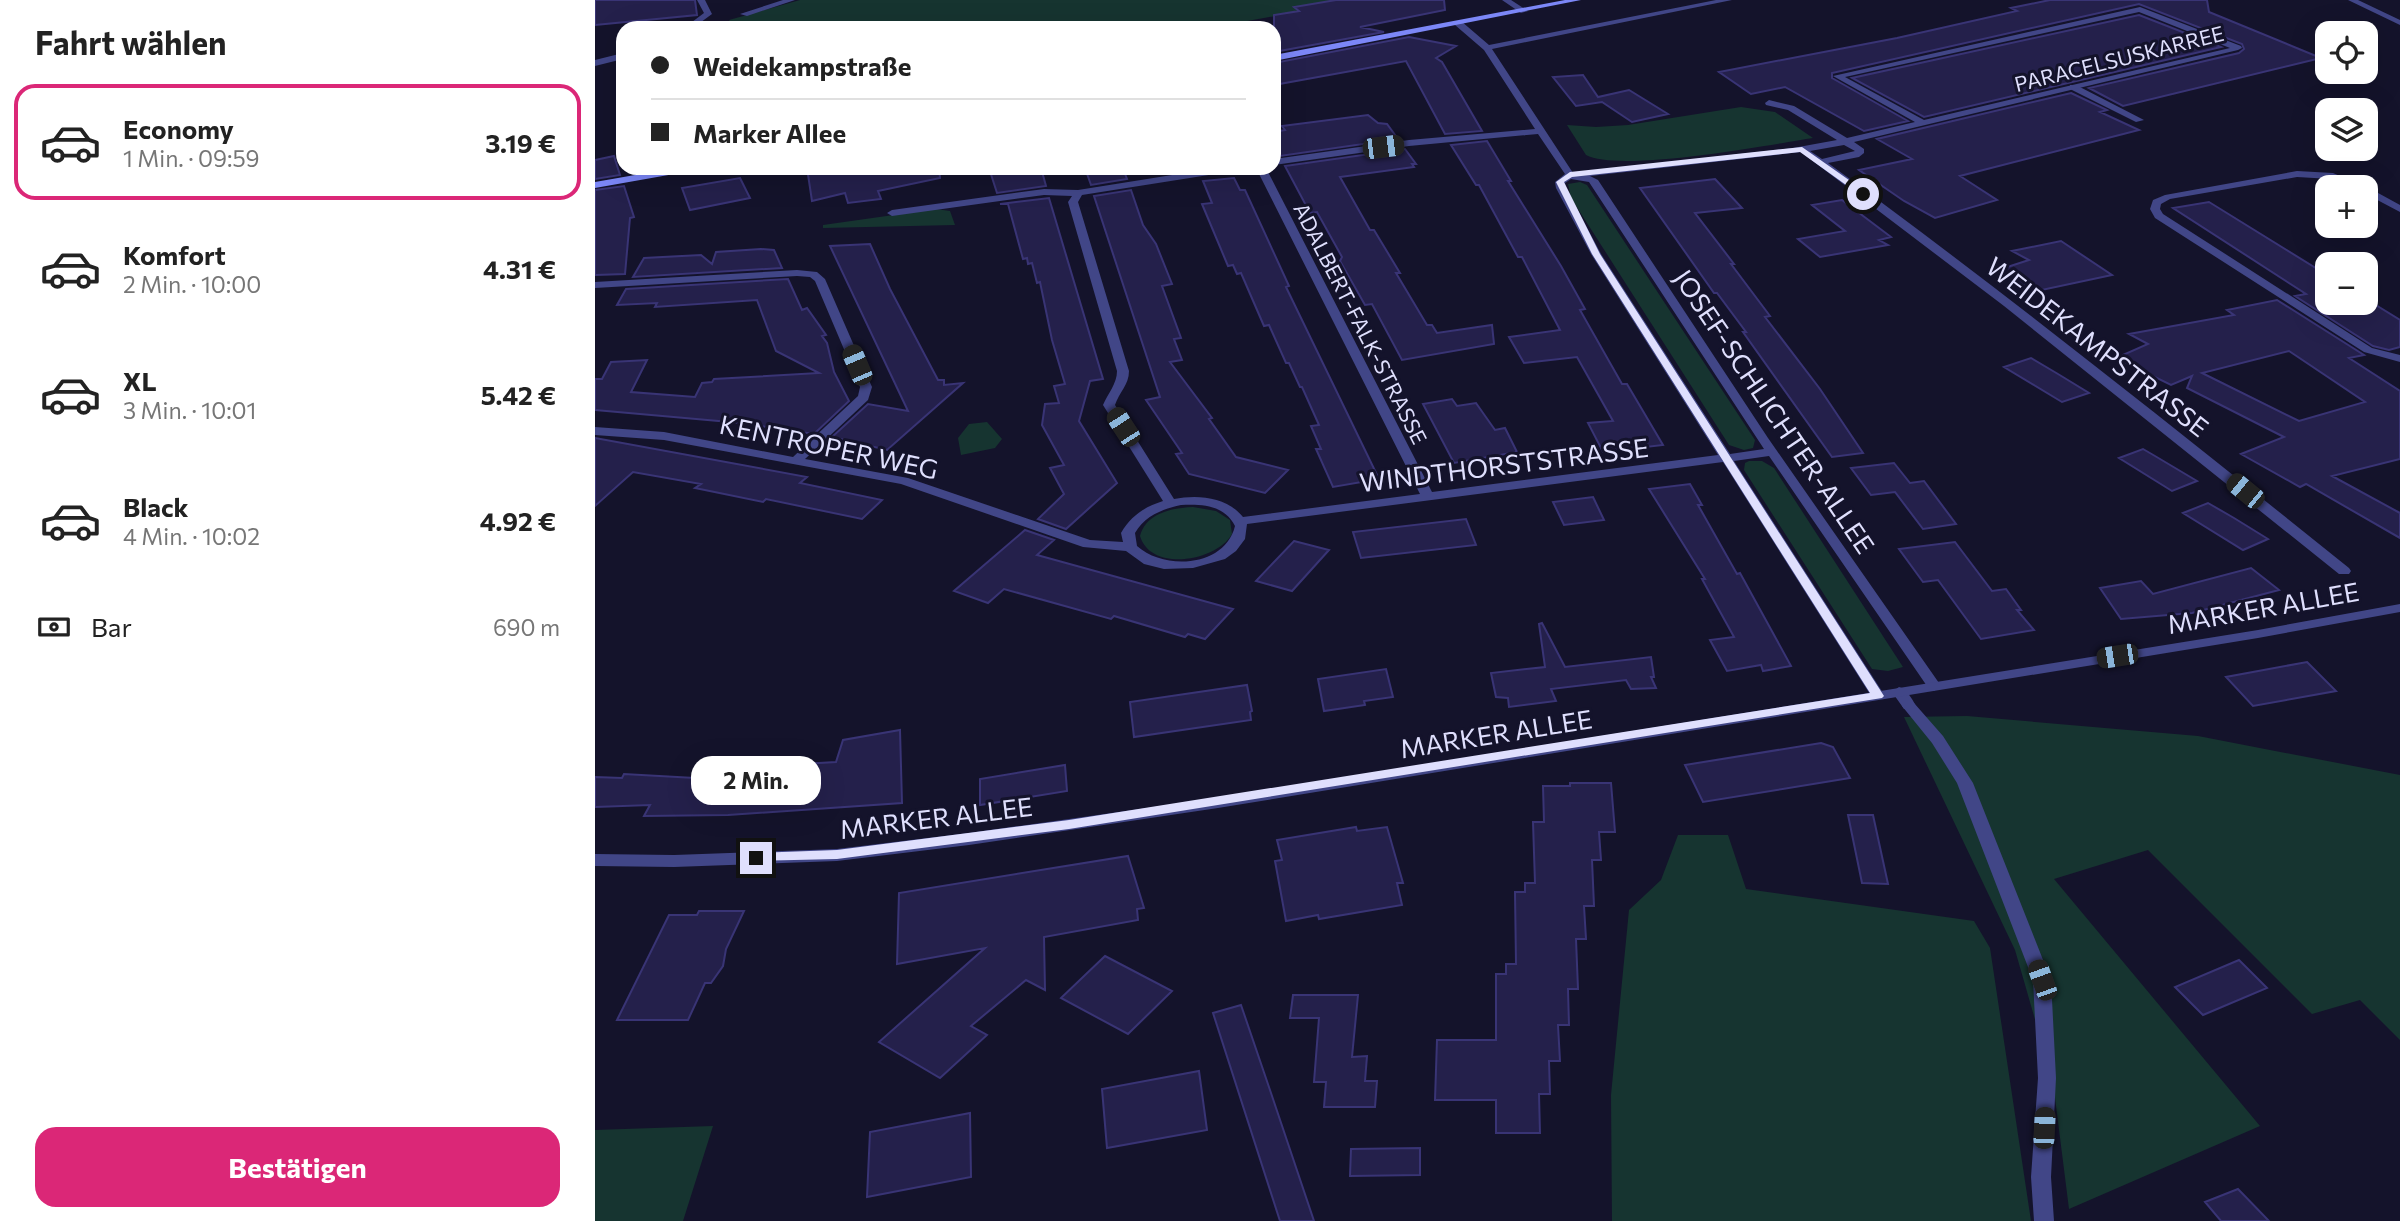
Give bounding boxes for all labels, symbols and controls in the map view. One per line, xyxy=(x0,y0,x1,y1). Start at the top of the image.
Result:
street label: PARACELSUSKARREE xyxy=(2012,20,2226,96)
map controls xyxy=(2315,21,2378,315)
button: locate xyxy=(2315,21,2378,84)
text: Fahrt wählen xyxy=(35,22,227,62)
text: Weidekampstraße xyxy=(693,50,911,81)
button: layers xyxy=(2315,98,2378,161)
icon: car xyxy=(39,111,102,174)
text: Economy xyxy=(123,113,234,144)
text: Marker Allee xyxy=(693,117,846,148)
text: 3.19 € xyxy=(485,127,556,158)
car xyxy=(1361,134,1406,160)
text: 1 Min. · 09:59 xyxy=(123,144,260,172)
button: + xyxy=(2315,175,2378,238)
route start xyxy=(1847,178,1879,210)
street label: ADALBERT-FALK-STRASSE xyxy=(1289,198,1433,448)
icon: car xyxy=(39,237,102,300)
text: Komfort xyxy=(123,239,226,270)
street label: WEIDEKAMPSTRASSE xyxy=(1981,250,2215,442)
button: − xyxy=(2315,252,2378,315)
text: 4.31 € xyxy=(483,253,556,284)
street label: JOSEF-SCHLICHTER-ALLEE xyxy=(1668,263,1882,559)
text: 2 Min. · 10:00 xyxy=(123,270,261,298)
car xyxy=(840,342,875,388)
icon: car xyxy=(39,363,102,426)
text: XL xyxy=(123,365,157,396)
text: 5.42 € xyxy=(481,379,556,410)
text: 3 Min. · 10:01 xyxy=(123,396,256,424)
car xyxy=(1103,404,1144,450)
street label: KENTROPER WEG xyxy=(717,408,941,484)
street label: WINDTHORSTSTRASSE xyxy=(1358,431,1650,497)
car xyxy=(2223,470,2268,512)
icon: car xyxy=(39,489,102,552)
text: Black xyxy=(123,491,189,522)
text: 4.92 € xyxy=(480,505,556,536)
text: 4 Min. · 10:02 xyxy=(123,522,260,550)
street label: MARKER ALLEE xyxy=(2165,575,2361,639)
icon: cash xyxy=(35,608,73,646)
text: Bar xyxy=(91,611,132,642)
text: 690 m xyxy=(493,613,560,641)
car xyxy=(2095,642,2140,670)
street label: MARKER ALLEE xyxy=(1398,703,1594,763)
callout: 2 Min. xyxy=(691,756,821,806)
text: 2 Min. xyxy=(723,766,789,794)
street label: MARKER ALLEE xyxy=(838,790,1034,844)
route end xyxy=(740,842,772,874)
car xyxy=(2025,957,2060,1003)
car xyxy=(2033,1106,2056,1150)
button: Bestätigen xyxy=(35,1127,560,1207)

